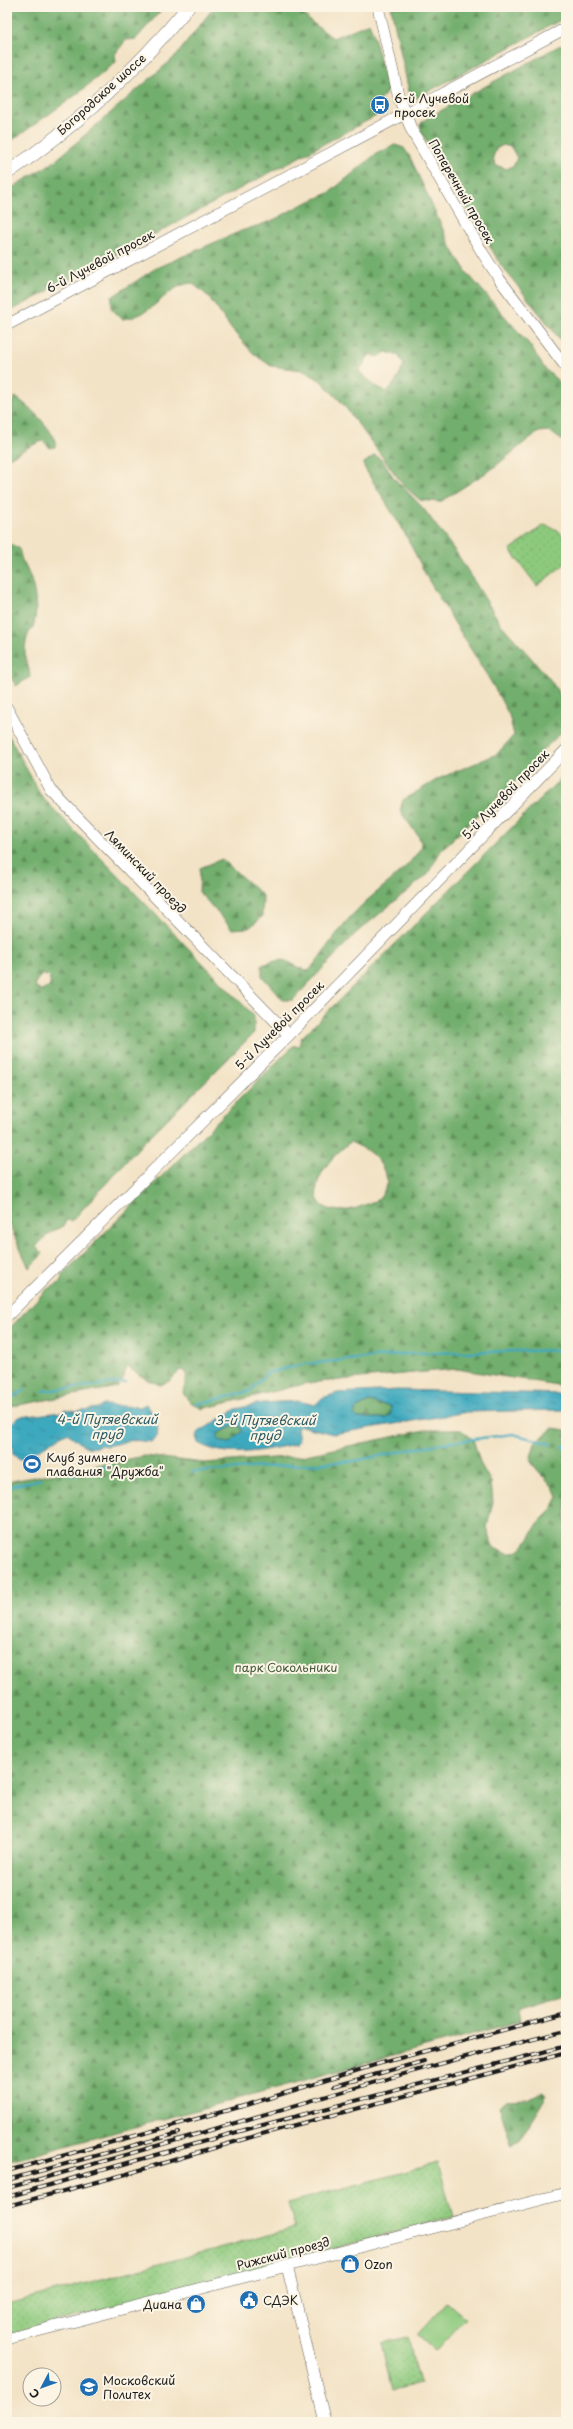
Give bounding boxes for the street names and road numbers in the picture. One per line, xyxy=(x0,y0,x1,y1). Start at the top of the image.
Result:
street label: Богородское шоссе xyxy=(52,49,150,139)
street label: Поперечный просек xyxy=(425,135,500,247)
street label: 6-й Лучевой просек xyxy=(43,224,158,297)
street label: 5-й Лучевой просек xyxy=(457,744,554,843)
street label: Ляминский проезд xyxy=(101,825,191,917)
street label: 5-й Лучевой просек xyxy=(230,976,328,1074)
street label: Рижский проезд xyxy=(234,2232,332,2274)

